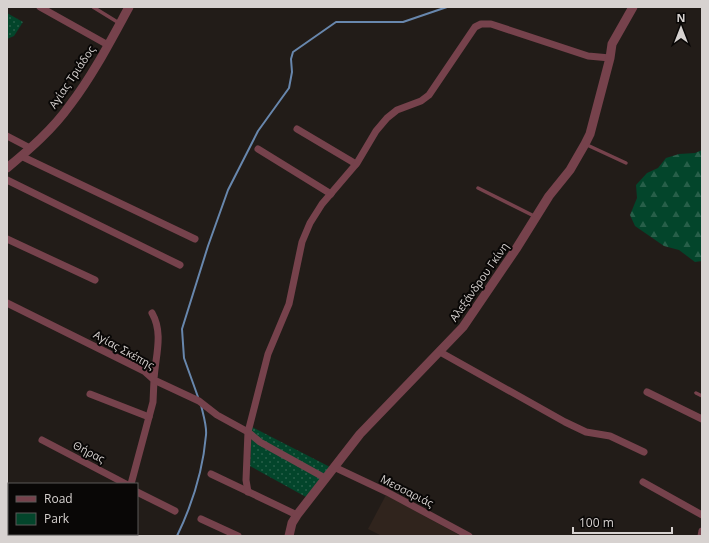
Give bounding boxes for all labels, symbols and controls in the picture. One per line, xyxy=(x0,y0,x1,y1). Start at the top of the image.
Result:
north arrow xyxy=(661,8,701,48)
text: N xyxy=(677,10,685,25)
street label: Αγίας Τριάδος xyxy=(45,42,98,111)
street label: Αλεξάνδρου Γκίνη xyxy=(446,239,511,324)
street label: Αγίας Σκέπης xyxy=(91,327,157,373)
street label: Θήρας xyxy=(71,437,108,466)
street label: Μεσσαριάς xyxy=(378,471,436,510)
legend xyxy=(8,483,138,535)
text: Road xyxy=(44,490,73,507)
scale bar xyxy=(573,509,672,535)
text: Park xyxy=(44,510,70,527)
text: 100 m xyxy=(579,514,614,531)

